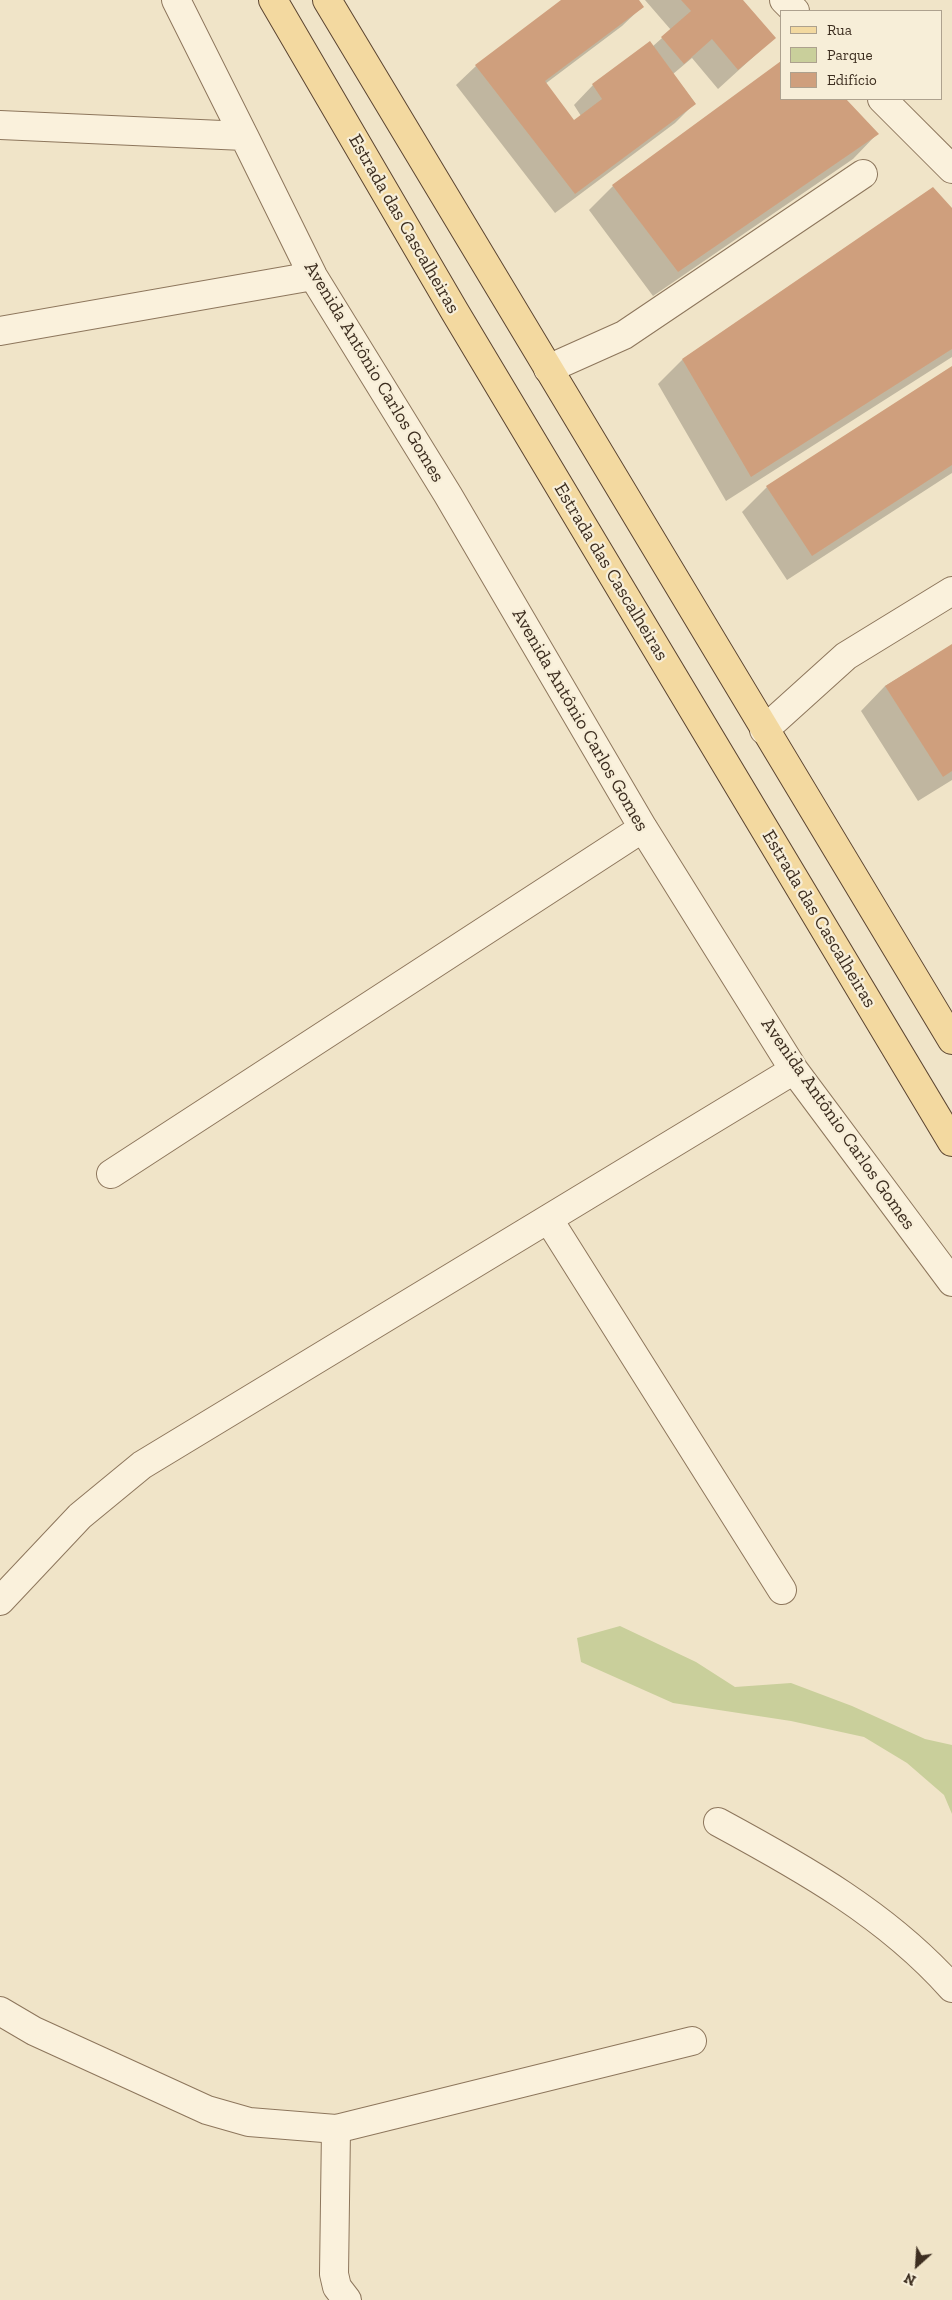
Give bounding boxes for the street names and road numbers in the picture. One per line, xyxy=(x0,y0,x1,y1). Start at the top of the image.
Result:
street label: Estrada das Cascalheiras xyxy=(343,130,465,318)
street label: Avenida Antônio Carlos Gomes xyxy=(299,258,449,486)
street label: Estrada das Cascalheiras xyxy=(549,479,673,665)
street label: Avenida Antônio Carlos Gomes xyxy=(507,605,653,835)
street label: Estrada das Cascalheiras xyxy=(757,826,881,1012)
street label: Avenida Antônio Carlos Gomes xyxy=(756,1014,920,1234)

